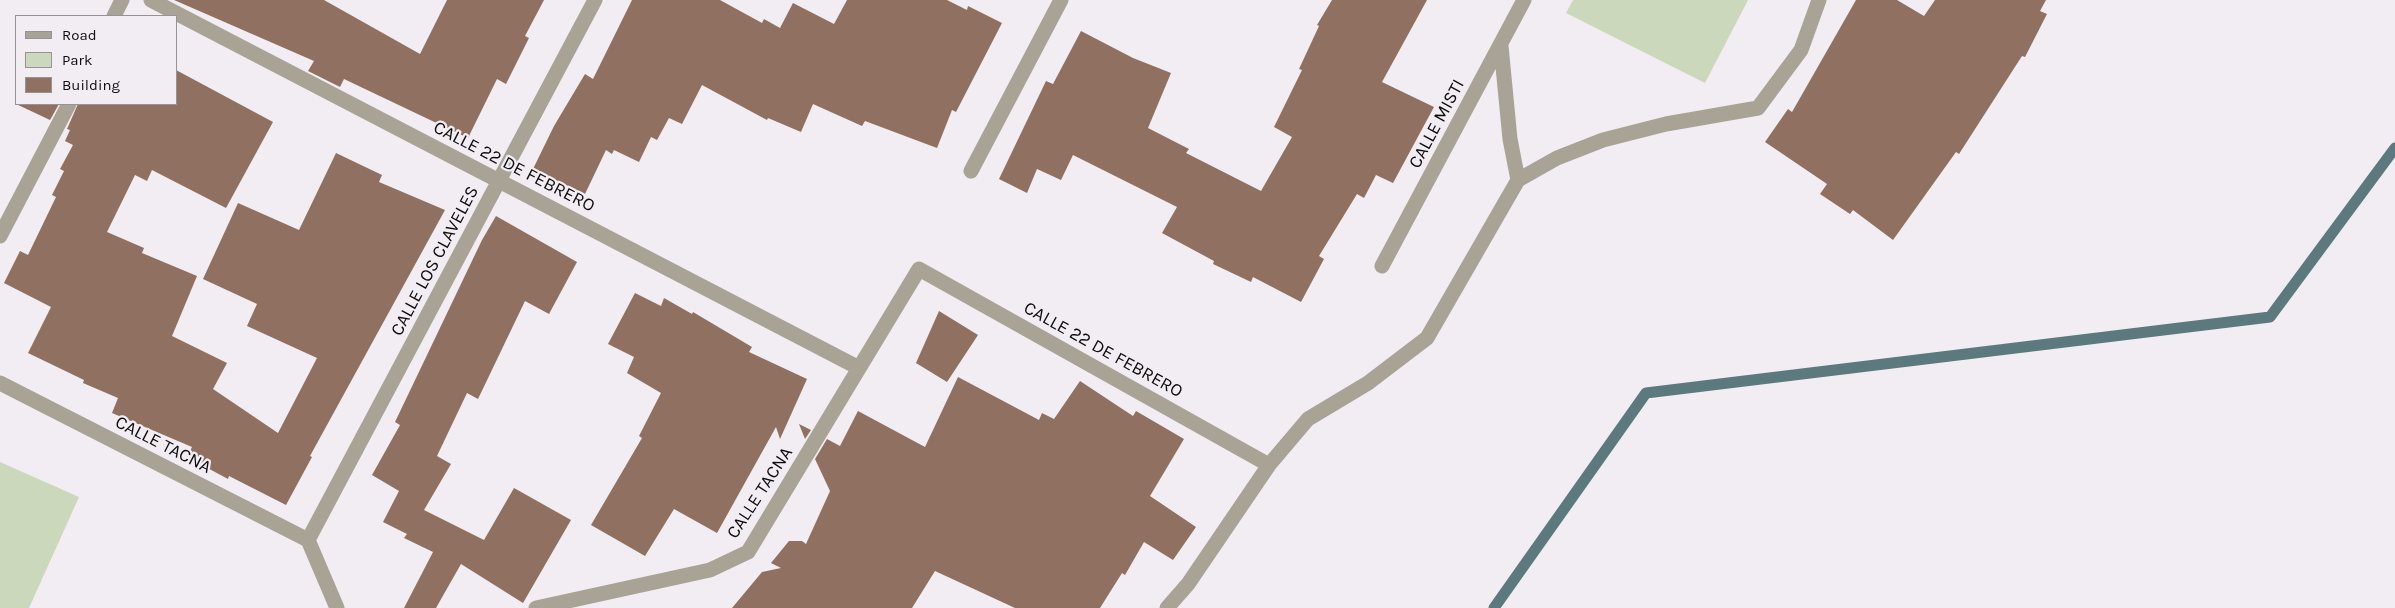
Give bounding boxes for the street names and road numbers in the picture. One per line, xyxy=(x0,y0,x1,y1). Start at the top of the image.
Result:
street label: CALLE MISTI xyxy=(1405,76,1469,172)
street label: CALLE 22 DE FEBRERO xyxy=(430,117,598,217)
street label: CALLE LOS CLAVELES xyxy=(386,182,484,340)
street label: CALLE 22 DE FEBRERO xyxy=(1020,297,1186,403)
street label: CALLE TACNA xyxy=(111,412,215,478)
street label: CALLE TACNA xyxy=(722,443,798,543)

